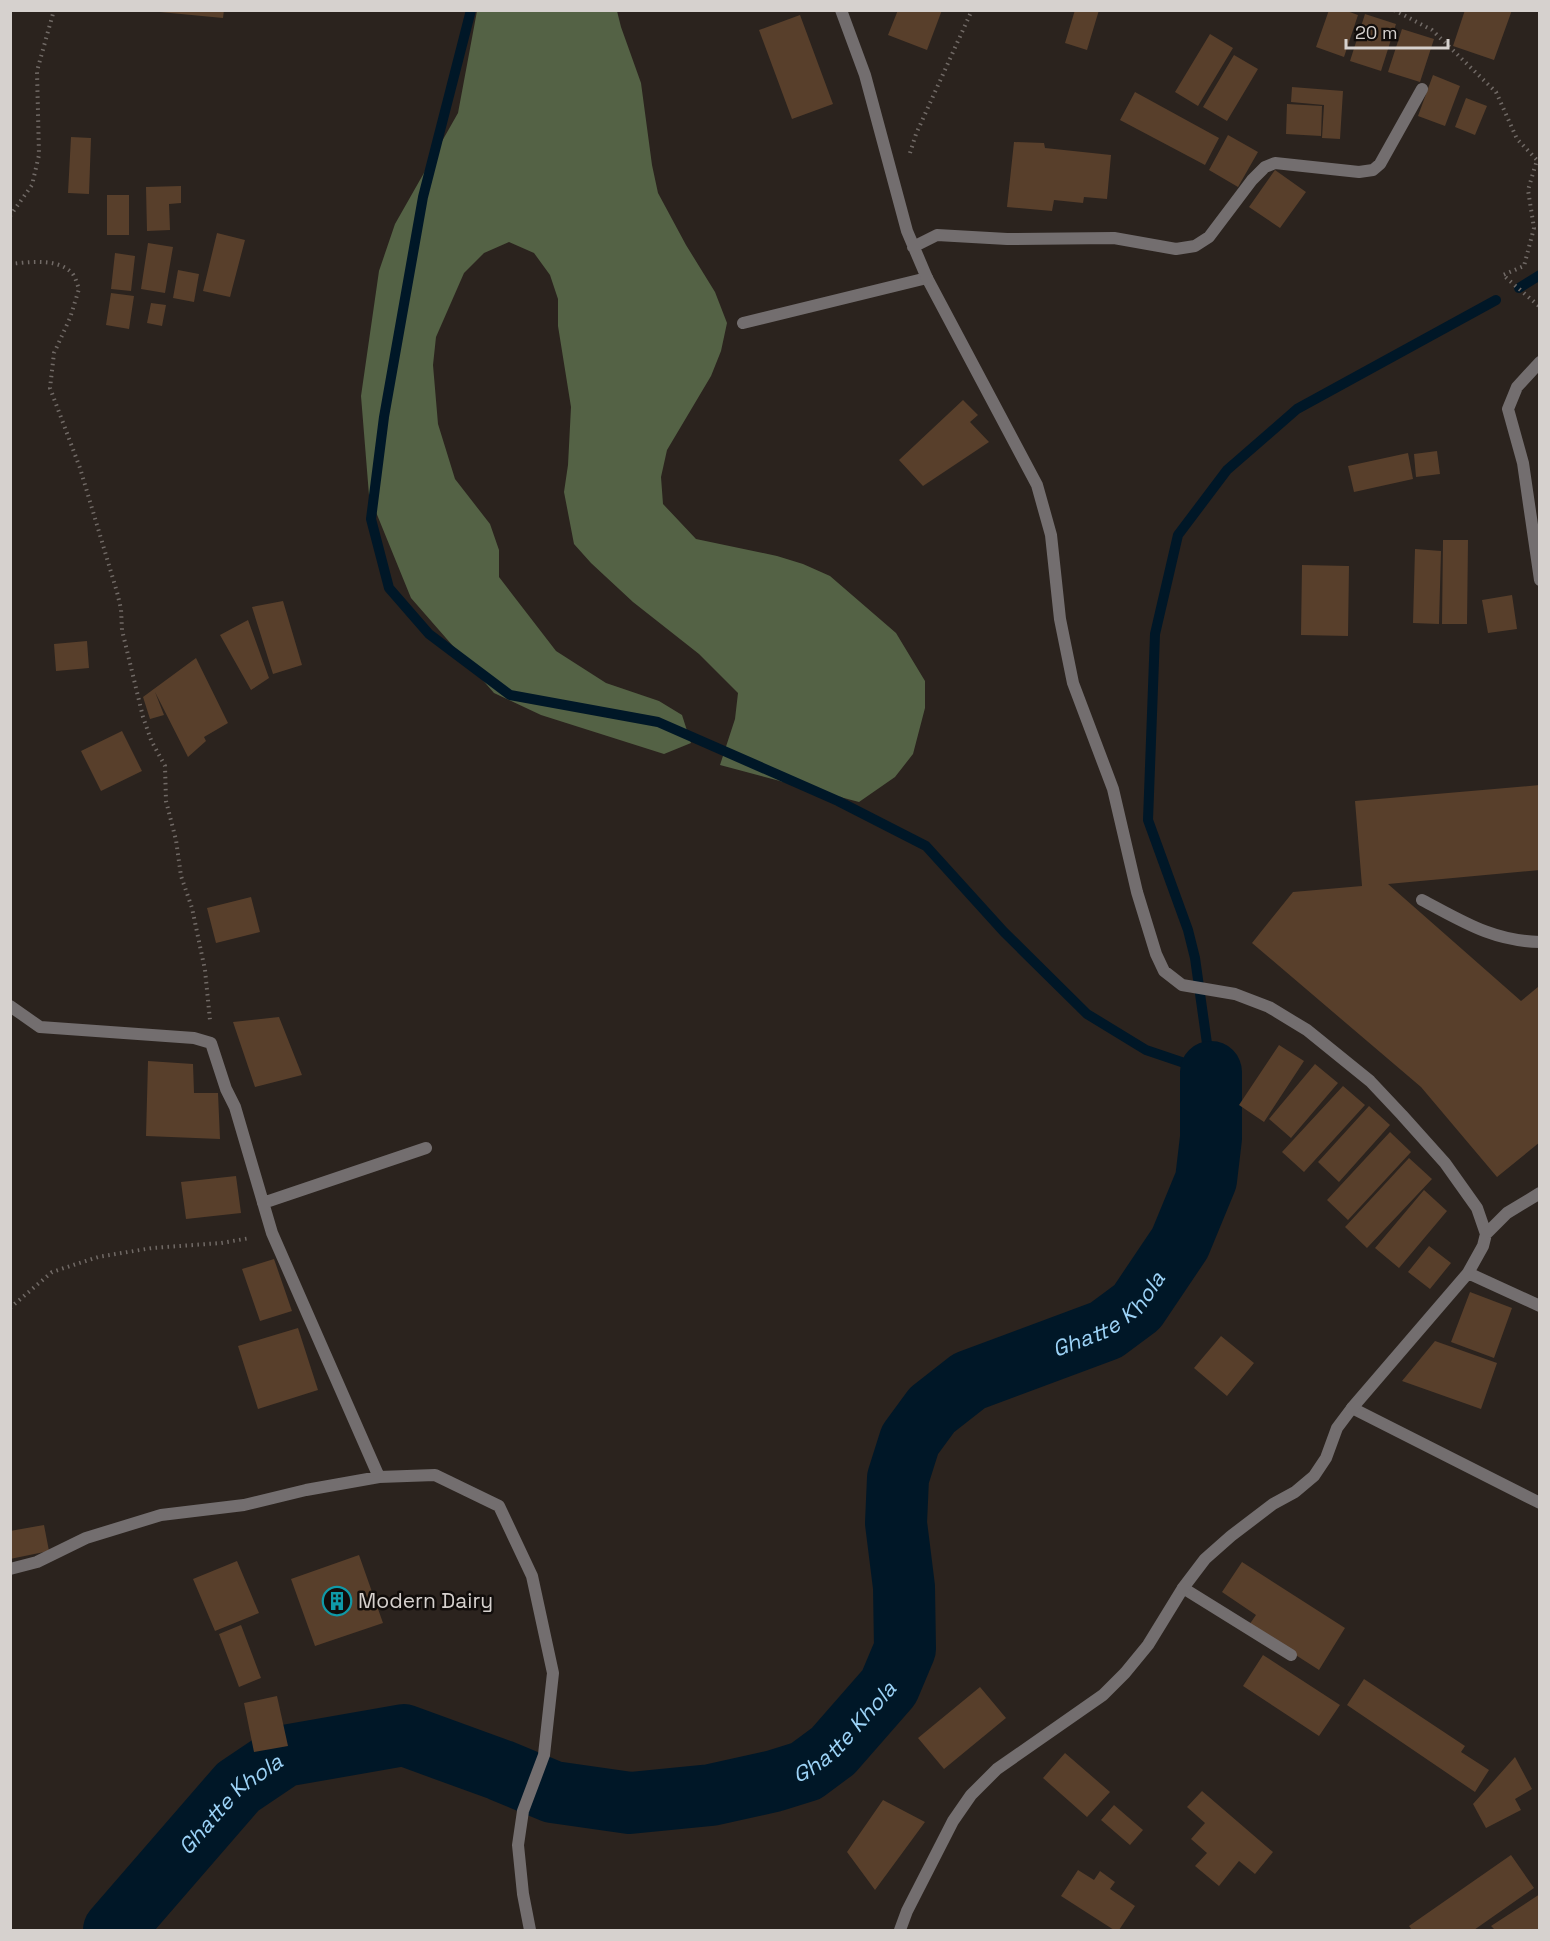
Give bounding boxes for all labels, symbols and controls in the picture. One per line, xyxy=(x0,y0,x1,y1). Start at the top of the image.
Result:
scale bar xyxy=(1346,12,1448,50)
text: 20 m xyxy=(1355,21,1398,44)
water label: Ghatte Khola xyxy=(1048,1266,1171,1363)
building icon: Modern Dairy xyxy=(321,1585,353,1617)
place label: Modern Dairy xyxy=(358,1587,493,1614)
water label: Ghatte Khola xyxy=(789,1675,902,1788)
water label: Ghatte Khola xyxy=(172,1747,288,1860)

